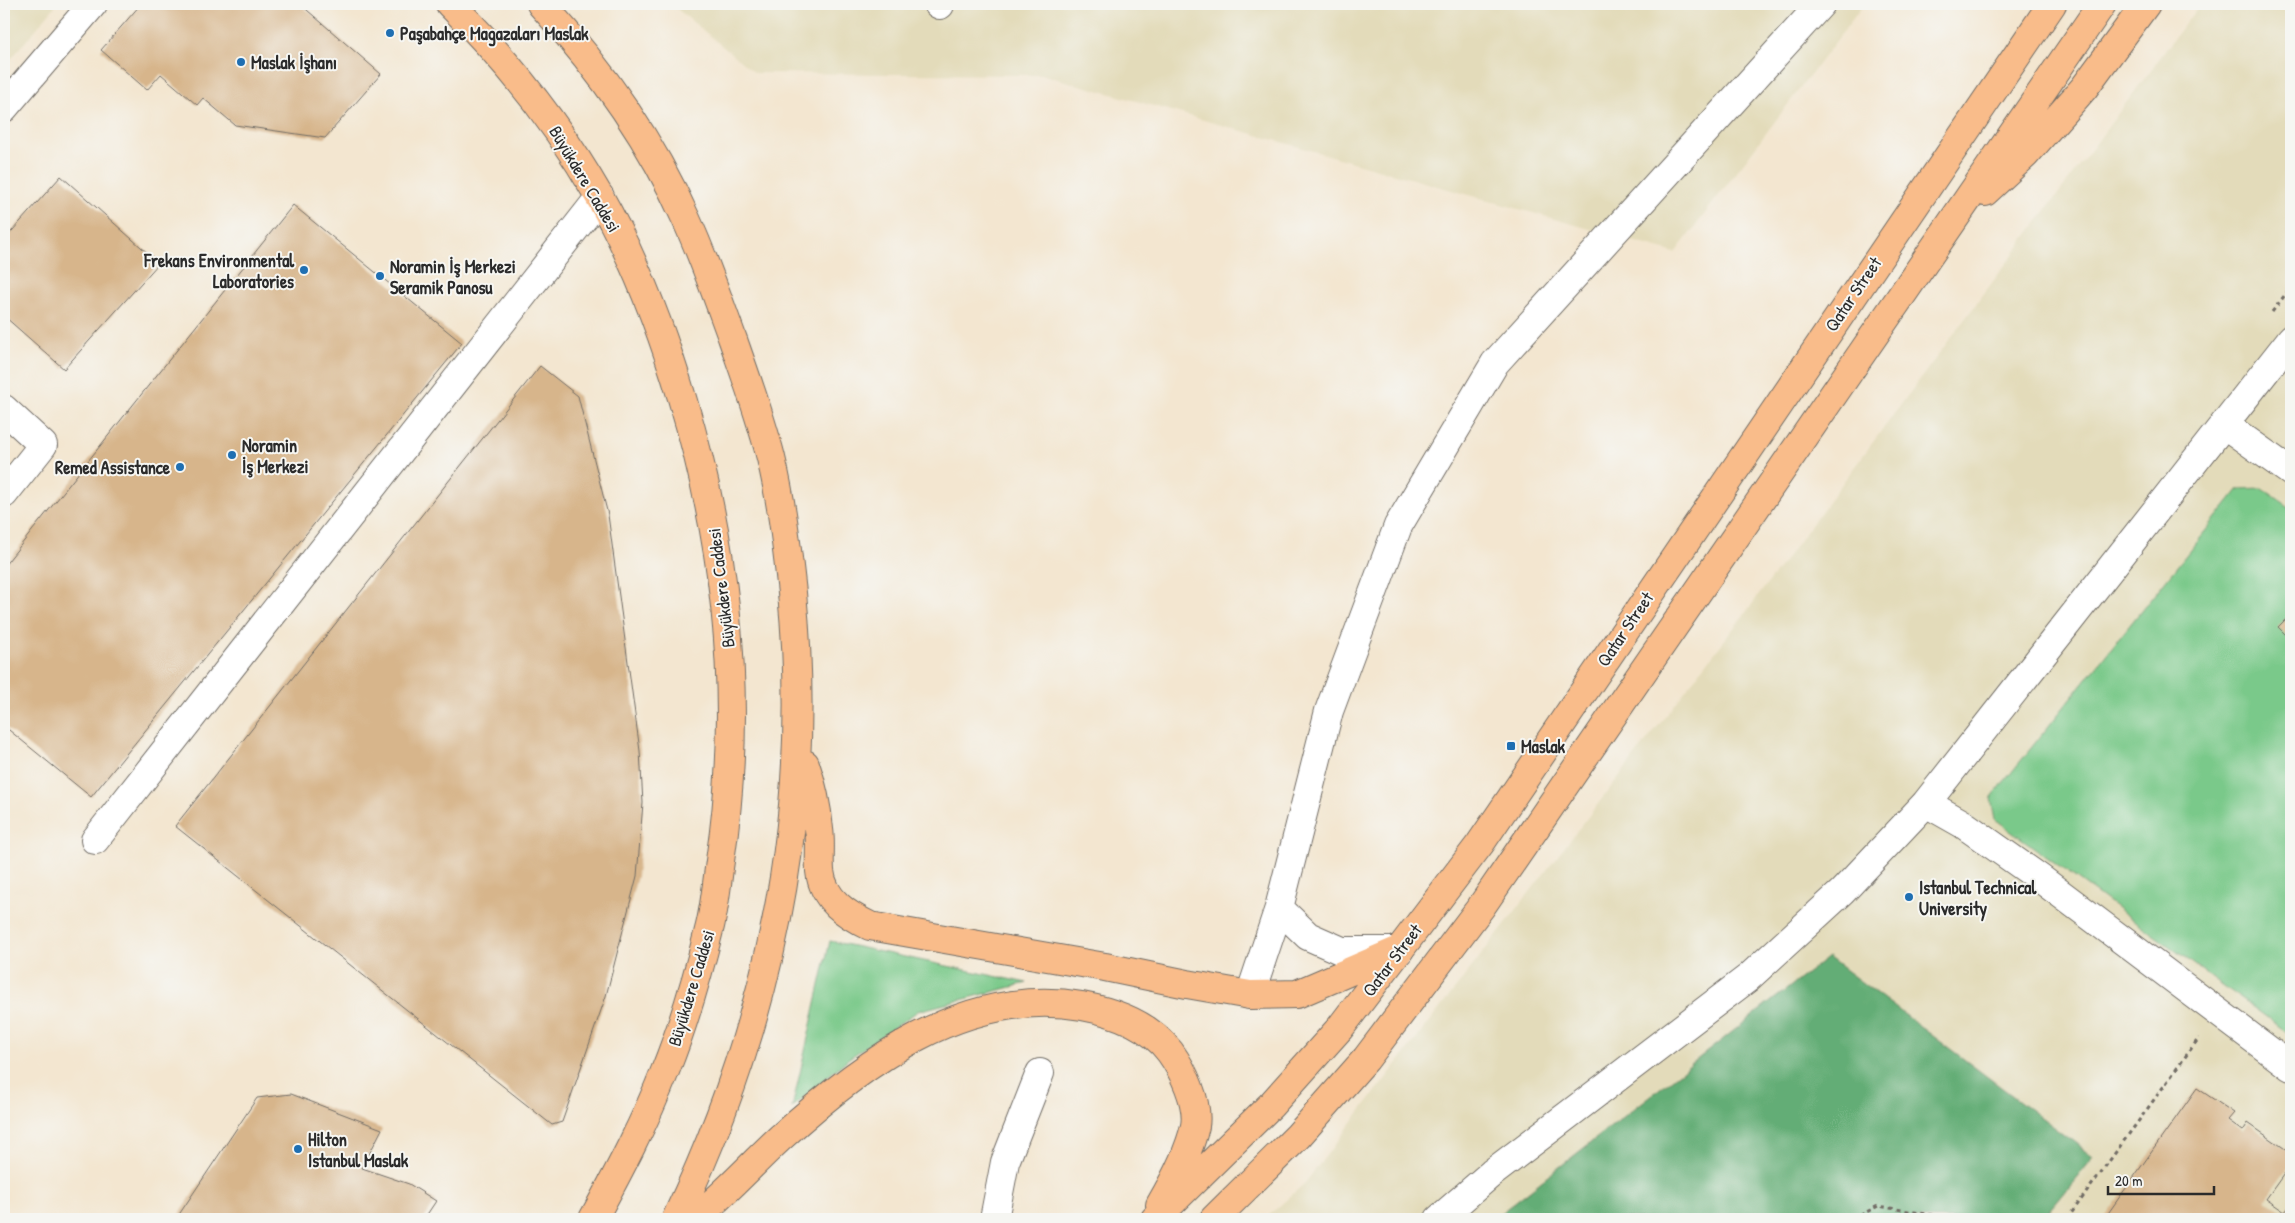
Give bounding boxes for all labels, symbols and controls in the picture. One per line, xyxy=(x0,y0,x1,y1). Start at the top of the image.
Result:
place label: Paşabahçe Magazaları Maslak xyxy=(400,21,589,47)
marker: Paşabahçe Magazaları Maslak xyxy=(384,27,396,39)
place label: Maslak İşhanı xyxy=(251,50,337,75)
marker: Maslak İşhanı xyxy=(235,56,247,68)
street label: Büyükdere Caddesi xyxy=(543,121,627,237)
place label: Frekans Environmental Laboratories xyxy=(143,248,295,294)
street label: Qatar Street xyxy=(1819,251,1888,336)
place label: Noramin İş Merkezi Seramik Panosu xyxy=(390,254,516,300)
marker: Frekans Environmental Laboratories xyxy=(298,264,310,276)
marker: Noramin İş Merkezi Seramik Panosu xyxy=(374,270,386,282)
place label: Noramin İş Merkezi xyxy=(242,433,308,479)
marker: Noramin İş Merkezi xyxy=(226,449,238,461)
place label: Remed Assistance xyxy=(55,455,171,480)
marker: Remed Assistance xyxy=(174,461,186,473)
street label: Büyükdere Caddesi xyxy=(701,527,741,649)
street label: Qatar Street xyxy=(1591,586,1660,671)
place label: Maslak xyxy=(1521,734,1566,759)
marker: Maslak xyxy=(1505,740,1517,752)
place label: Istanbul Technical University xyxy=(1919,875,2037,922)
marker: Istanbul Technical University xyxy=(1903,891,1915,903)
street label: Qatar Street xyxy=(1356,918,1428,1001)
street label: Büyükdere Caddesi xyxy=(661,927,721,1049)
place label: Hilton Istanbul Maslak xyxy=(308,1127,409,1173)
marker: Hilton Istanbul Maslak xyxy=(292,1143,304,1155)
scale bar xyxy=(2108,1163,2214,1195)
text: 20 m xyxy=(2115,1170,2142,1191)

